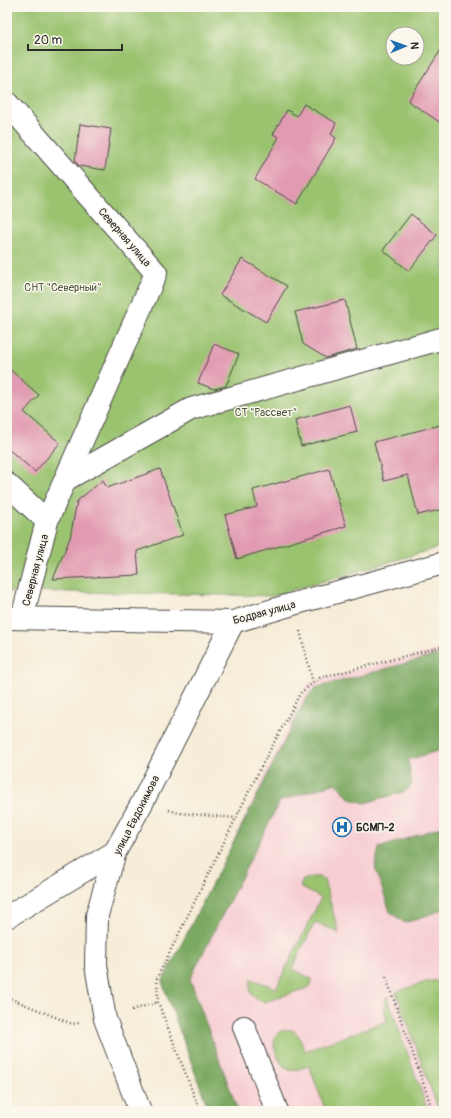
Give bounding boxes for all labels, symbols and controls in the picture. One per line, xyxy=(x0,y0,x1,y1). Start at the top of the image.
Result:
scale bar xyxy=(28,26,122,52)
north arrow xyxy=(385,26,425,66)
text: 20 m xyxy=(34,33,63,48)
text: N xyxy=(408,42,421,50)
street label: Северная улица xyxy=(96,205,154,269)
park label: СНТ "Северный" xyxy=(24,281,102,294)
park label: СТ "Рассвет" xyxy=(235,406,297,419)
street label: Северная улица xyxy=(20,533,51,607)
street label: Бодрая улица xyxy=(231,598,297,627)
street label: улица Евдокимова xyxy=(110,773,162,858)
hospital icon: БСМП-2 xyxy=(331,816,353,838)
place label: БСМП-2 xyxy=(356,821,395,834)

